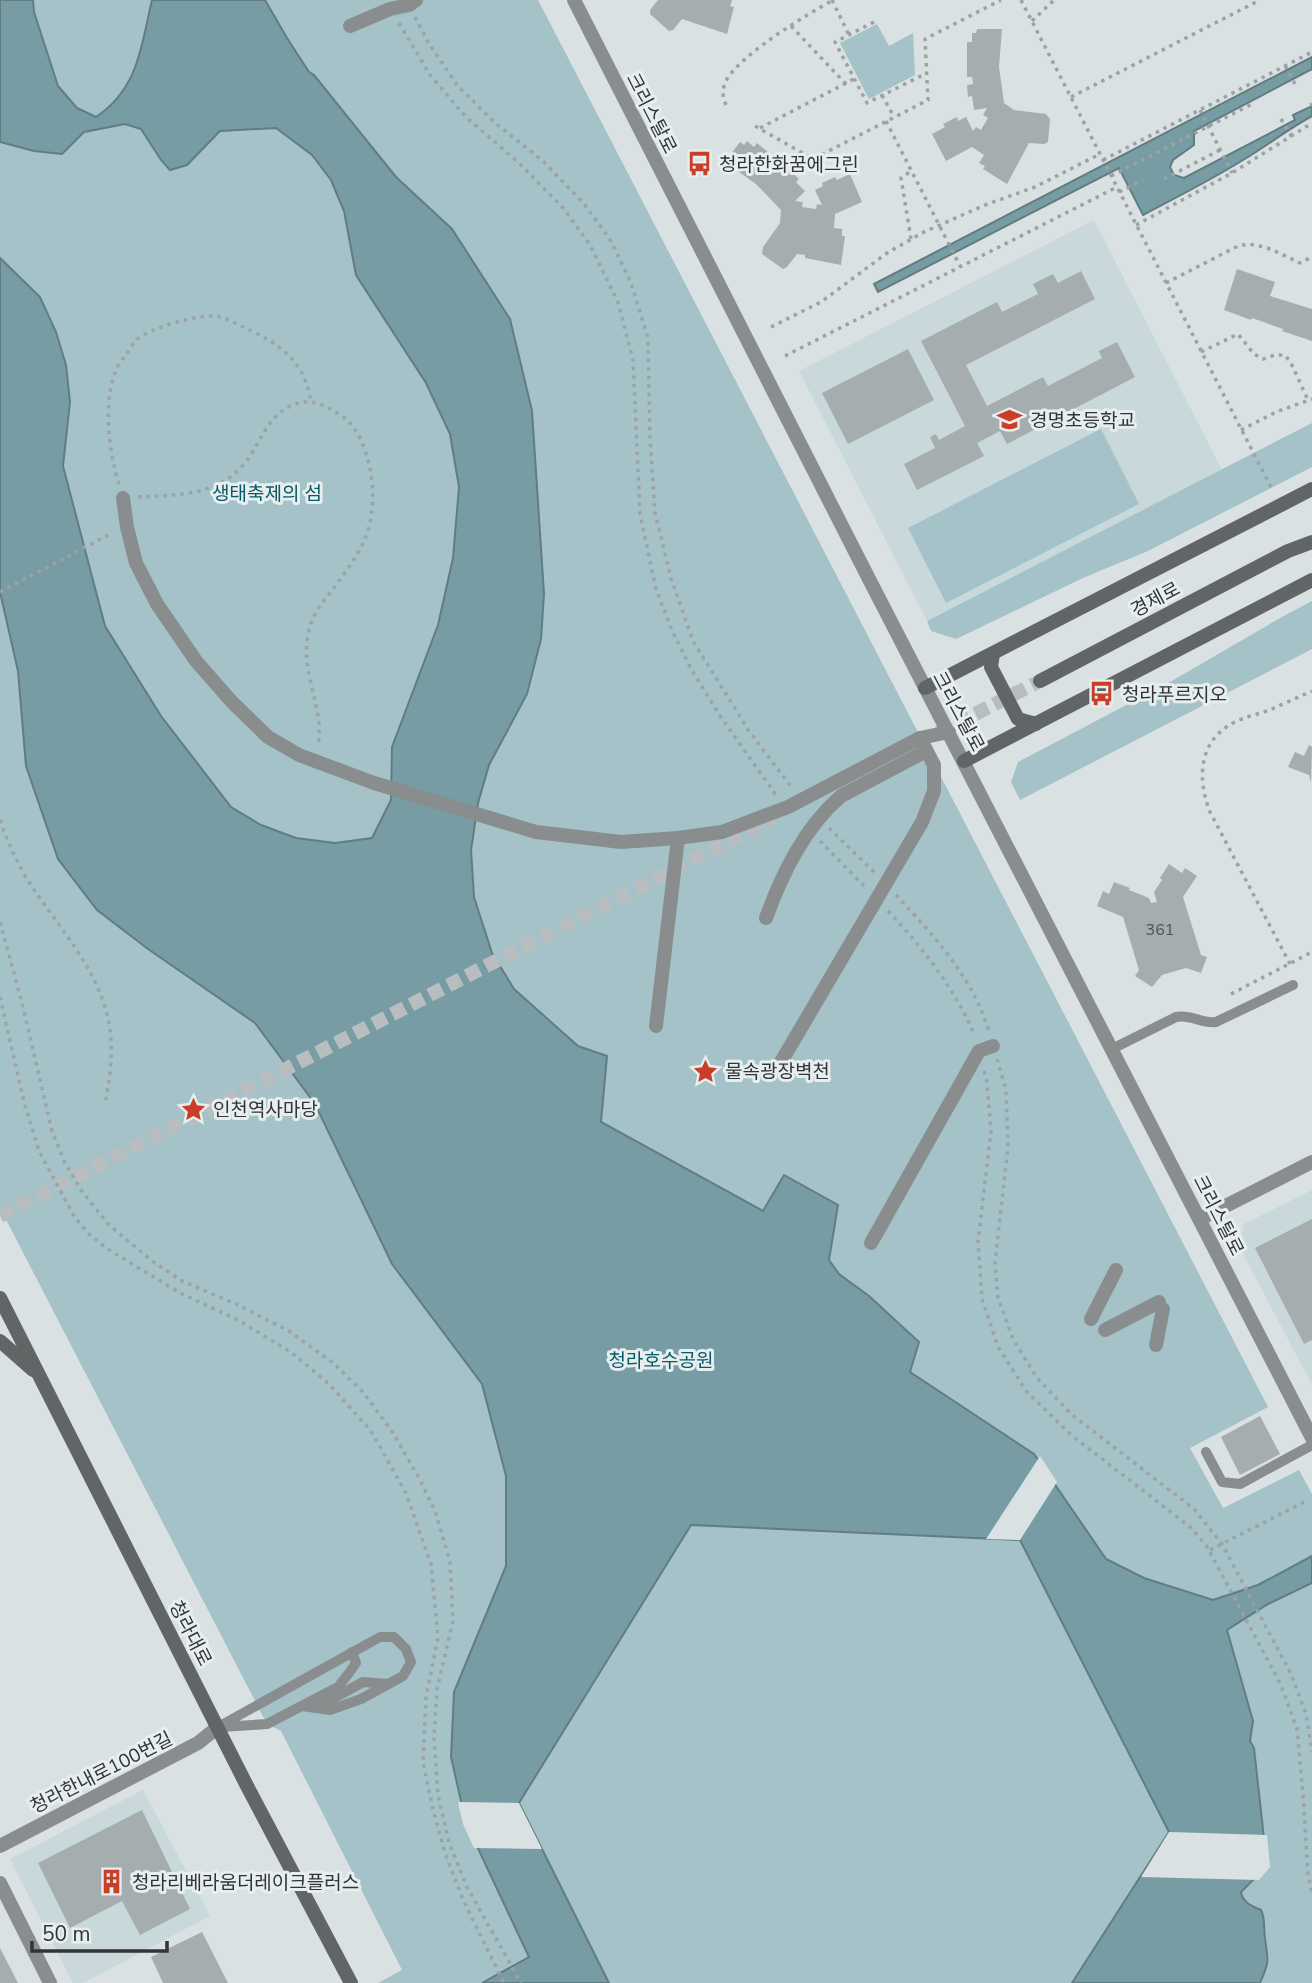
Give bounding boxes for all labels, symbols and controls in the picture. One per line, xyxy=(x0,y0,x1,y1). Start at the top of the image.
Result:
street label: 크리스탈로 xyxy=(620,69,683,158)
bus stop icon: 청라한화꿈에그린 xyxy=(685,150,713,178)
place label: 청라한화꿈에그린 xyxy=(719,152,859,178)
school or university icon: 경명초등학교 xyxy=(996,406,1024,434)
place label: 경명초등학교 xyxy=(1030,408,1135,434)
park label: 생태축제의 섬 xyxy=(212,481,322,507)
street label: 경제로 xyxy=(1126,576,1185,624)
street label: 크리스탈로 xyxy=(926,667,990,756)
bus stop icon: 청라푸르지오 xyxy=(1088,680,1116,708)
place label: 청라푸르지오 xyxy=(1122,682,1227,708)
house number: 361 xyxy=(1146,919,1174,941)
place icon: 물속광장벽천 xyxy=(691,1057,719,1085)
place label: 물속광장벽천 xyxy=(725,1059,830,1085)
place icon: 인천역사마당 xyxy=(179,1095,207,1123)
place label: 인천역사마당 xyxy=(213,1097,318,1123)
street label: 크리스탈로 xyxy=(1187,1171,1250,1260)
park label: 청라호수공원 xyxy=(609,1348,713,1374)
street label: 청라대로 xyxy=(163,1596,218,1671)
street label: 청라한내로100번길 xyxy=(26,1726,177,1820)
building icon: 청라리베라움더레이크플러스 xyxy=(98,1868,126,1896)
place label: 청라리베라움더레이크플러스 xyxy=(132,1870,359,1896)
scale bar xyxy=(32,1910,166,1954)
text: 50 m xyxy=(42,1920,91,1948)

